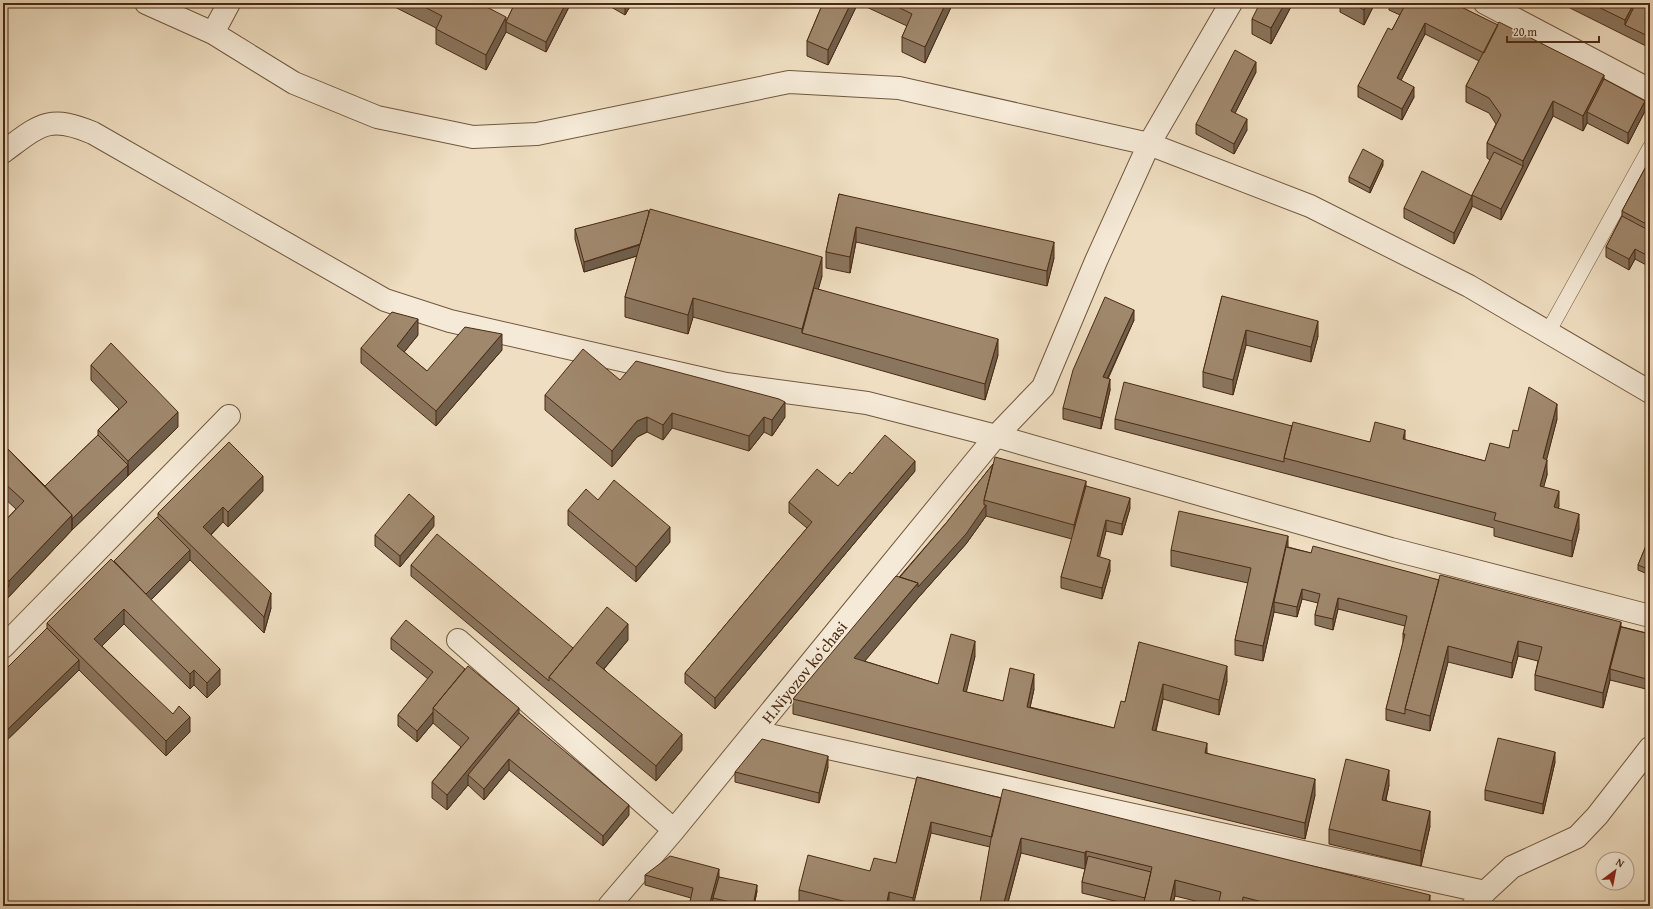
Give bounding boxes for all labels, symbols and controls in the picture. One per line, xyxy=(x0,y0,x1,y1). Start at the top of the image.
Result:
scale bar xyxy=(1507,18,1599,44)
text: 20 m xyxy=(1513,23,1537,40)
street label: H.Niyozov koʻchasi xyxy=(755,615,853,728)
north arrow xyxy=(1595,851,1635,891)
text: N xyxy=(1613,854,1628,872)

